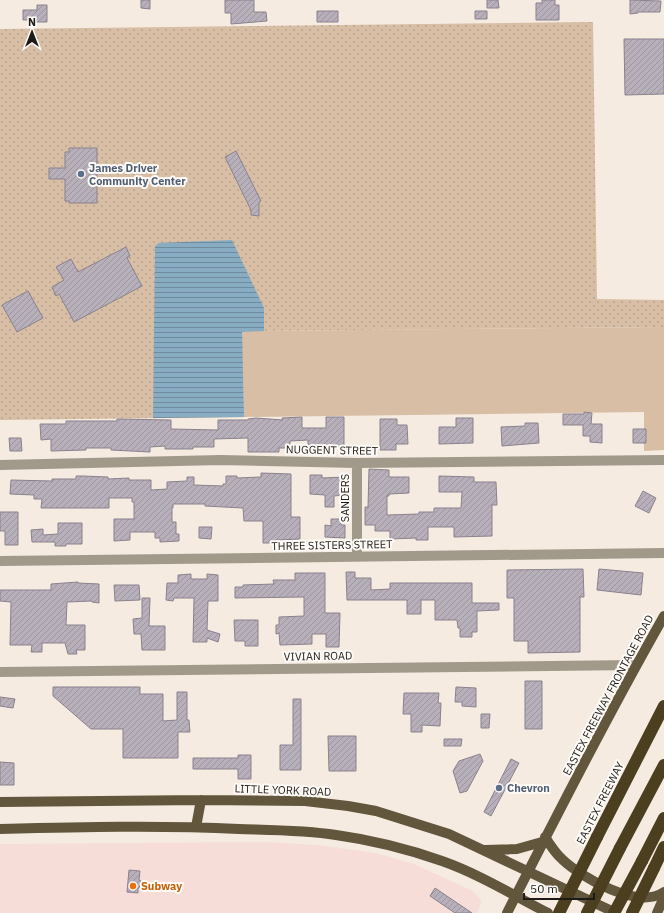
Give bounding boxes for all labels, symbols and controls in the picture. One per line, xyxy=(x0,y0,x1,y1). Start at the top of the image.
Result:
north arrow xyxy=(12,12,52,52)
text: N xyxy=(28,15,36,29)
place label: James Driver Community Center xyxy=(89,161,186,188)
marker: James Driver Community Center xyxy=(76,169,86,179)
street label: NUGGENT STREET xyxy=(286,442,379,458)
street label: SANDERS xyxy=(338,474,352,522)
street label: THREE SISTERS STREET xyxy=(271,537,393,553)
street label: EASTEX FREEWAY FRONTAGE ROAD xyxy=(560,612,656,778)
street label: VIVIAN ROAD xyxy=(284,648,352,664)
street label: EASTEX FREEWAY xyxy=(573,759,627,846)
street label: LITTLE YORK ROAD xyxy=(234,781,332,799)
place label: Chevron xyxy=(507,781,550,795)
marker: Chevron xyxy=(494,783,504,793)
scale bar xyxy=(524,875,594,901)
place label: Subway xyxy=(141,879,182,893)
marker: Subway xyxy=(128,881,138,891)
text: 50 m xyxy=(530,881,558,896)

